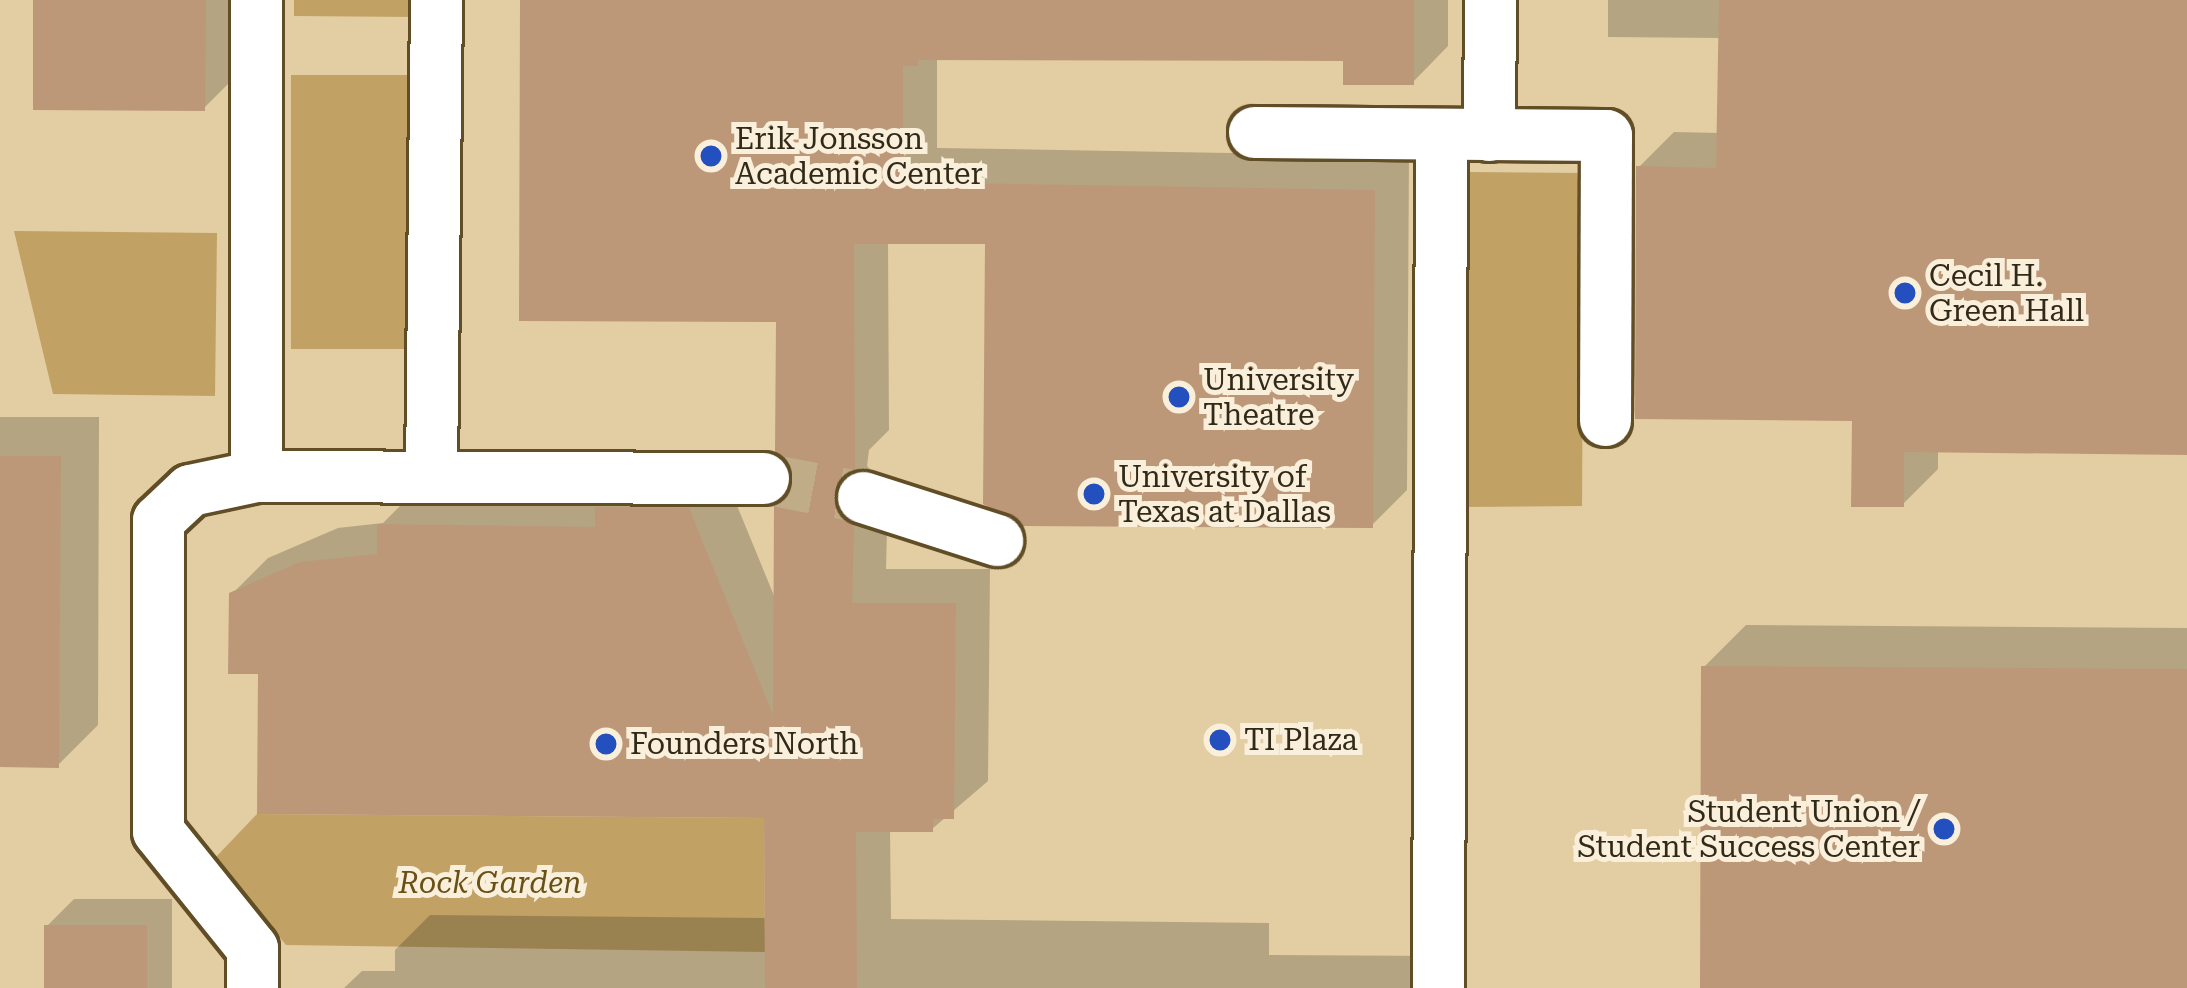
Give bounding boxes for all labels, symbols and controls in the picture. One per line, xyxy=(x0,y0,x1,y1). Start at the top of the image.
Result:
place label: Erik Jonsson Academic Center xyxy=(735,121,983,192)
marker: Erik Jonsson Academic Center xyxy=(698,143,724,169)
place label: Cecil H. Green Hall xyxy=(1929,258,2084,328)
marker: Cecil H. Green Hall xyxy=(1892,280,1918,306)
place label: University Theatre xyxy=(1203,362,1354,433)
marker: University Theatre xyxy=(1166,384,1192,410)
place label: University of Texas at Dallas xyxy=(1118,459,1331,530)
marker: University of Texas at Dallas xyxy=(1081,481,1107,507)
place label: TI Plaza xyxy=(1244,722,1358,758)
place label: Founders North xyxy=(630,726,858,762)
marker: TI Plaza xyxy=(1207,727,1233,753)
marker: Founders North xyxy=(593,731,619,757)
place label: Student Union / Student Success Center xyxy=(1577,794,1920,864)
marker: Student Union / Student Success Center xyxy=(1931,816,1957,842)
park label: Rock Garden xyxy=(398,865,582,901)

